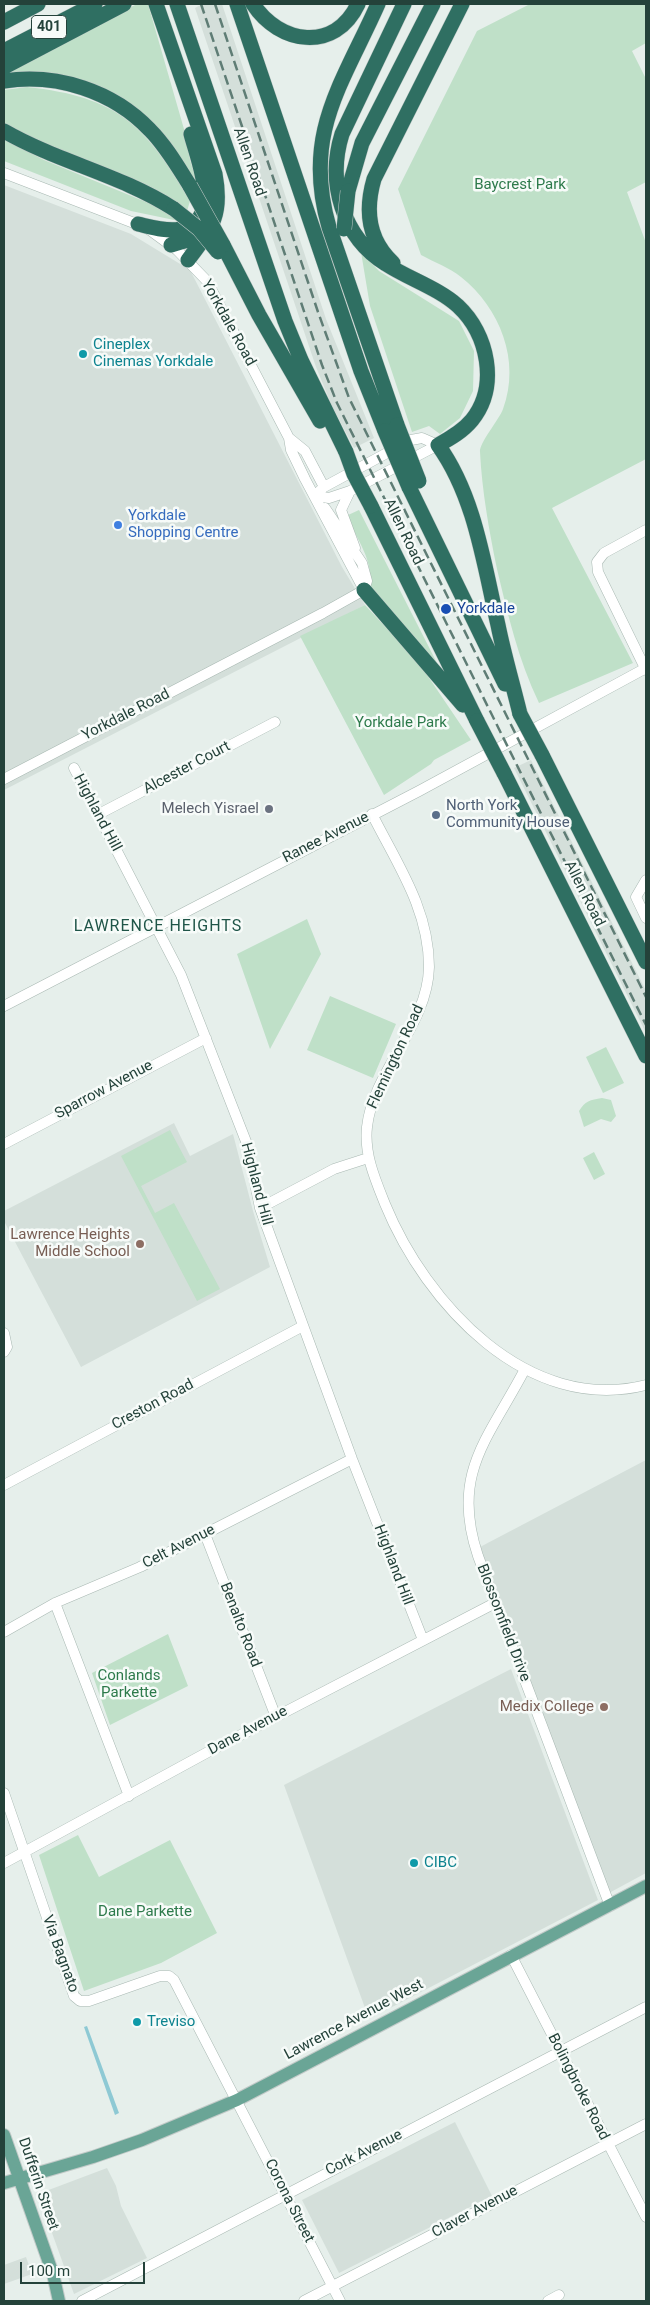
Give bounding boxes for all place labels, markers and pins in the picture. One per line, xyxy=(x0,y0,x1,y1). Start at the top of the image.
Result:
place label: Cineplex Cinemas Yorkdale xyxy=(93,336,213,371)
marker: Cineplex Cinemas Yorkdale xyxy=(77,348,89,360)
place label: Yorkdale Shopping Centre xyxy=(128,507,238,542)
marker: Yorkdale Shopping Centre xyxy=(112,519,124,531)
place label: Yorkdale xyxy=(457,600,515,618)
marker: Yorkdale xyxy=(439,602,453,616)
place label: North York Community House xyxy=(446,797,570,832)
place label: Melech Yisrael xyxy=(162,800,259,818)
marker: Melech Yisrael xyxy=(263,803,275,815)
marker: North York Community House xyxy=(430,809,442,821)
place label: Lawrence Heights Middle School xyxy=(10,1226,130,1261)
marker: Lawrence Heights Middle School xyxy=(134,1238,146,1250)
place label: Medix College xyxy=(500,1698,594,1716)
marker: Medix College xyxy=(598,1701,610,1713)
place label: CIBC xyxy=(424,1854,457,1872)
marker: CIBC xyxy=(408,1857,420,1869)
place label: Treviso xyxy=(147,2013,195,2031)
marker: Treviso xyxy=(131,2016,143,2028)

